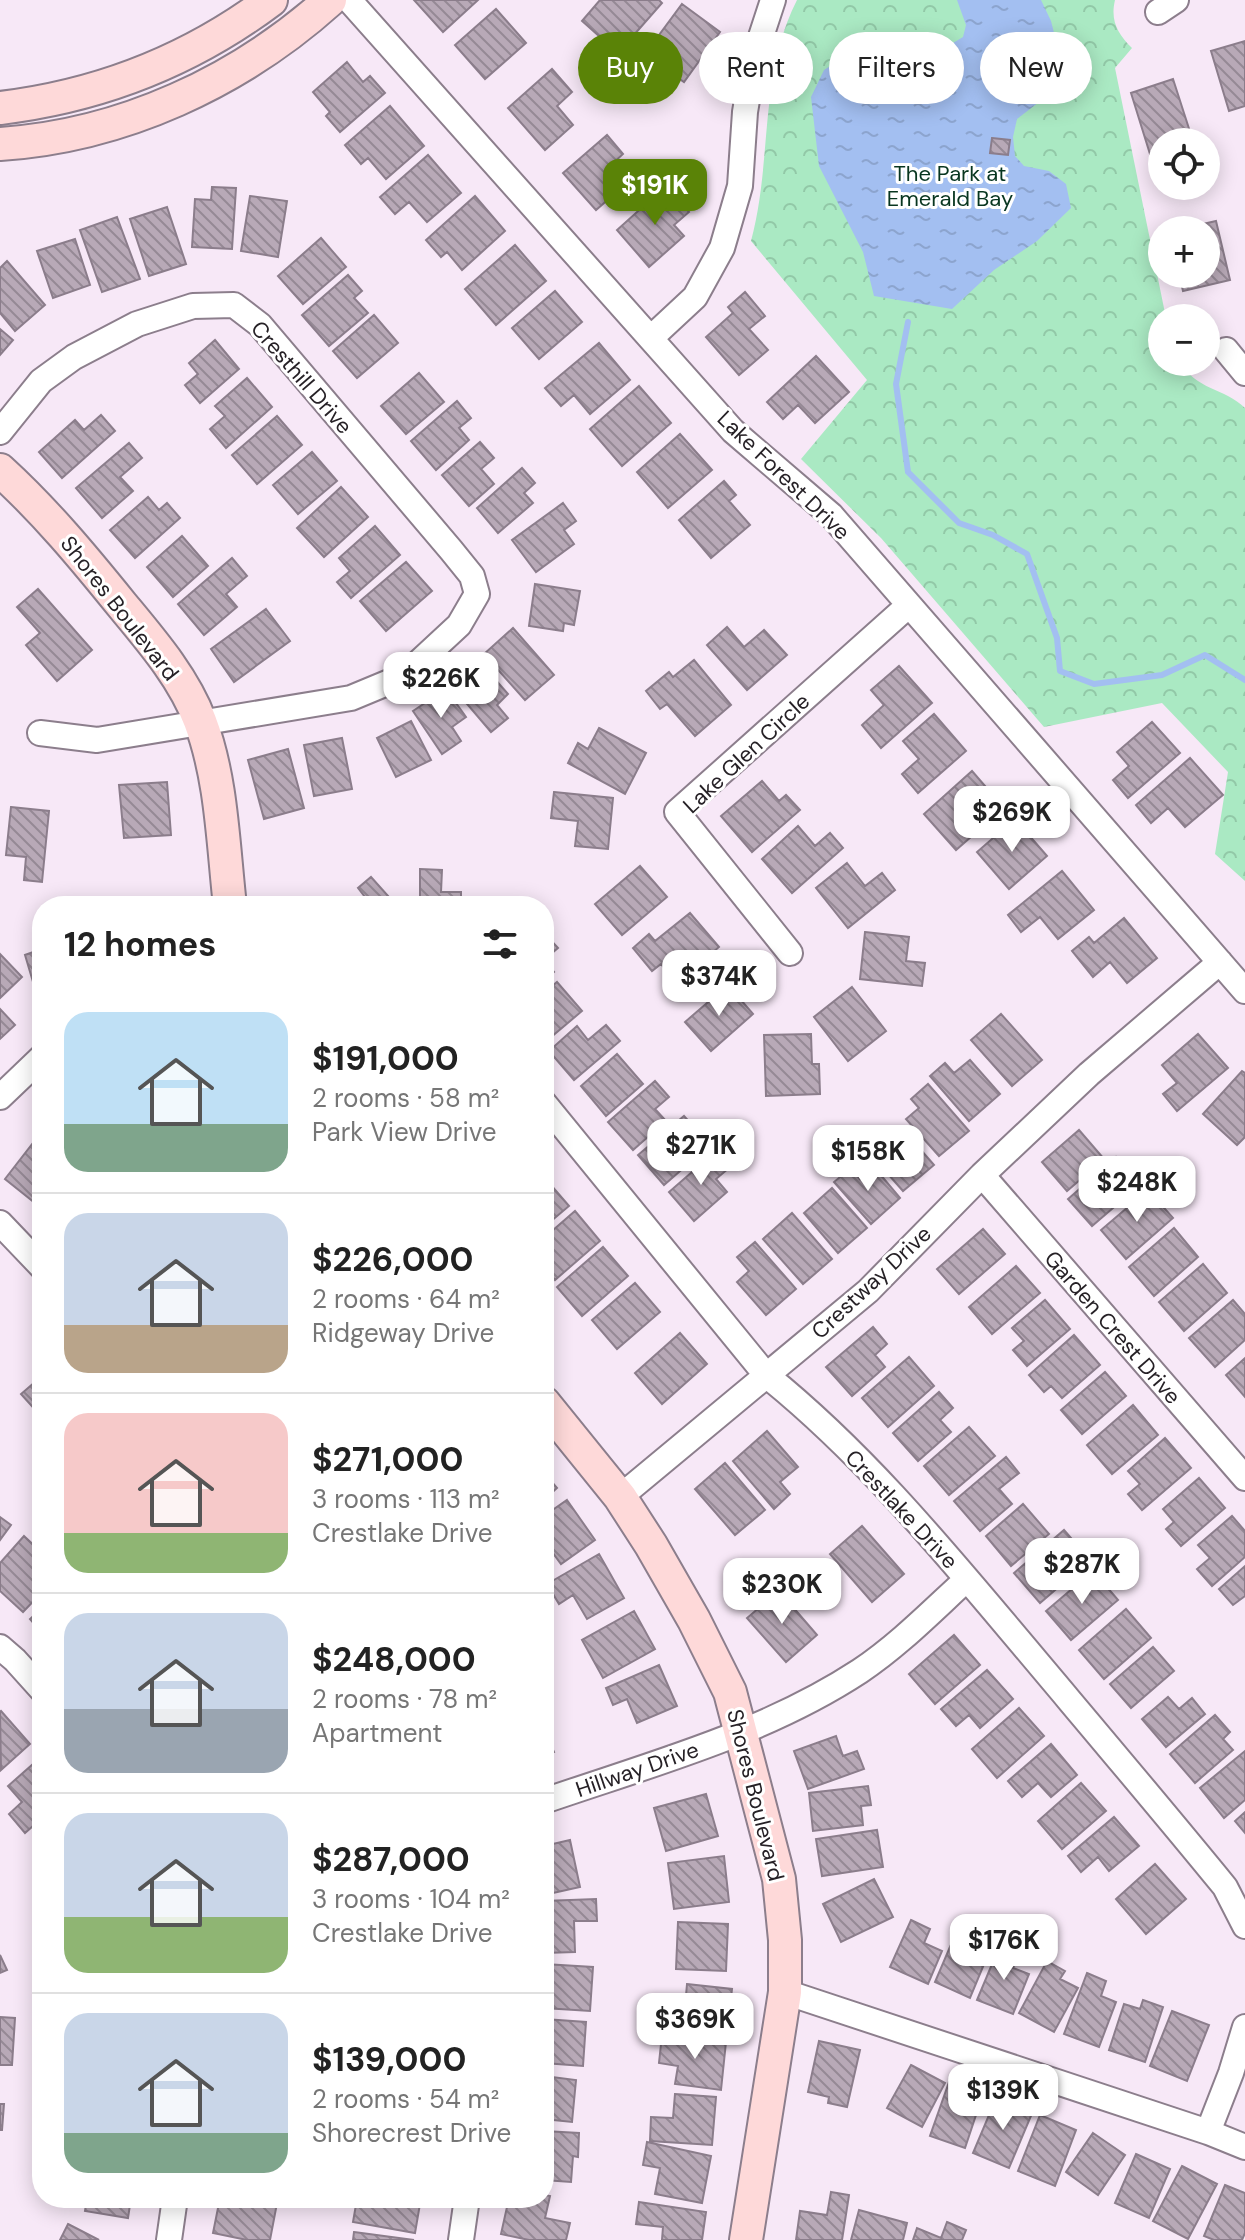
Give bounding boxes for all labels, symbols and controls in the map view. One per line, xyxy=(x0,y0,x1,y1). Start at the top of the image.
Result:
chip: Buy xyxy=(578,32,683,104)
chip: Rent xyxy=(699,32,813,104)
chip: Filters xyxy=(829,32,964,104)
chip: New xyxy=(980,32,1092,104)
map controls xyxy=(1148,128,1220,376)
button: locate xyxy=(1148,128,1220,200)
pin: $191K xyxy=(599,159,711,227)
park label: The Park at Emerald Bay xyxy=(887,159,1013,213)
text: $191K xyxy=(621,168,689,202)
button: + xyxy=(1148,216,1220,288)
button: − xyxy=(1148,304,1220,376)
street label: Cresthill Drive xyxy=(244,315,359,440)
street label: Lake Forest Drive xyxy=(711,405,856,546)
street label: Shores Boulevard xyxy=(54,530,185,687)
pin: $226K xyxy=(385,652,497,720)
text: $226K xyxy=(401,661,481,695)
street label: Lake Glen Circle xyxy=(677,687,816,820)
pin: $269K xyxy=(956,786,1068,854)
text: $269K xyxy=(972,795,1052,829)
text: 12 homes xyxy=(64,922,216,967)
icon: filters xyxy=(478,922,522,966)
pin: $374K xyxy=(663,950,775,1018)
text: $374K xyxy=(680,959,758,993)
text: $191,000 xyxy=(312,1036,459,1081)
icon: home xyxy=(128,1044,224,1140)
text: 2 rooms · 58 m² xyxy=(312,1081,499,1115)
text: Park View Drive xyxy=(312,1115,496,1149)
pin: $271K xyxy=(645,1119,757,1187)
pin: $158K xyxy=(812,1125,924,1193)
text: $271K xyxy=(665,1128,737,1162)
text: $158K xyxy=(831,1134,905,1168)
pin: $248K xyxy=(1081,1156,1193,1224)
text: $248K xyxy=(1097,1165,1177,1199)
street label: Crestway Drive xyxy=(805,1219,937,1345)
text: $226,000 xyxy=(312,1237,474,1282)
icon: home xyxy=(128,1245,224,1341)
street label: Garden Crest Drive xyxy=(1038,1245,1187,1410)
text: 2 rooms · 64 m² xyxy=(312,1282,500,1316)
text: Ridgeway Drive xyxy=(312,1316,494,1350)
text: $271,000 xyxy=(312,1437,463,1482)
street label: Crestlake Drive xyxy=(839,1444,964,1575)
icon: home xyxy=(128,1445,224,1541)
text: 3 rooms · 113 m² xyxy=(312,1482,500,1516)
text: Crestlake Drive xyxy=(312,1516,493,1550)
pin: $287K xyxy=(1026,1538,1138,1606)
text: $287K xyxy=(1043,1547,1121,1581)
pin: $230K xyxy=(726,1558,838,1626)
text: $230K xyxy=(741,1567,823,1601)
text: $248,000 xyxy=(312,1637,476,1682)
icon: home xyxy=(128,1645,224,1741)
text: 2 rooms · 78 m² xyxy=(312,1682,497,1716)
street label: Shores Boulevard xyxy=(720,1706,791,1884)
text: Apartment xyxy=(312,1716,443,1750)
street label: Hillway Drive xyxy=(572,1735,703,1804)
text: $287,000 xyxy=(312,1837,470,1882)
icon: home xyxy=(128,1845,224,1941)
text: 3 rooms · 104 m² xyxy=(312,1882,510,1916)
pin: $176K xyxy=(948,1914,1060,1982)
text: Crestlake Drive xyxy=(312,1916,493,1950)
text: $176K xyxy=(968,1923,1040,1957)
pin: $369K xyxy=(639,1993,751,2061)
text: $369K xyxy=(655,2002,735,2036)
text: $139,000 xyxy=(312,2037,466,2082)
icon: home xyxy=(128,2045,224,2141)
pin: $139K xyxy=(947,2064,1059,2132)
text: $139K xyxy=(966,2073,1040,2107)
text: 2 rooms · 54 m² xyxy=(312,2082,499,2116)
text: Shorecrest Drive xyxy=(312,2116,511,2150)

